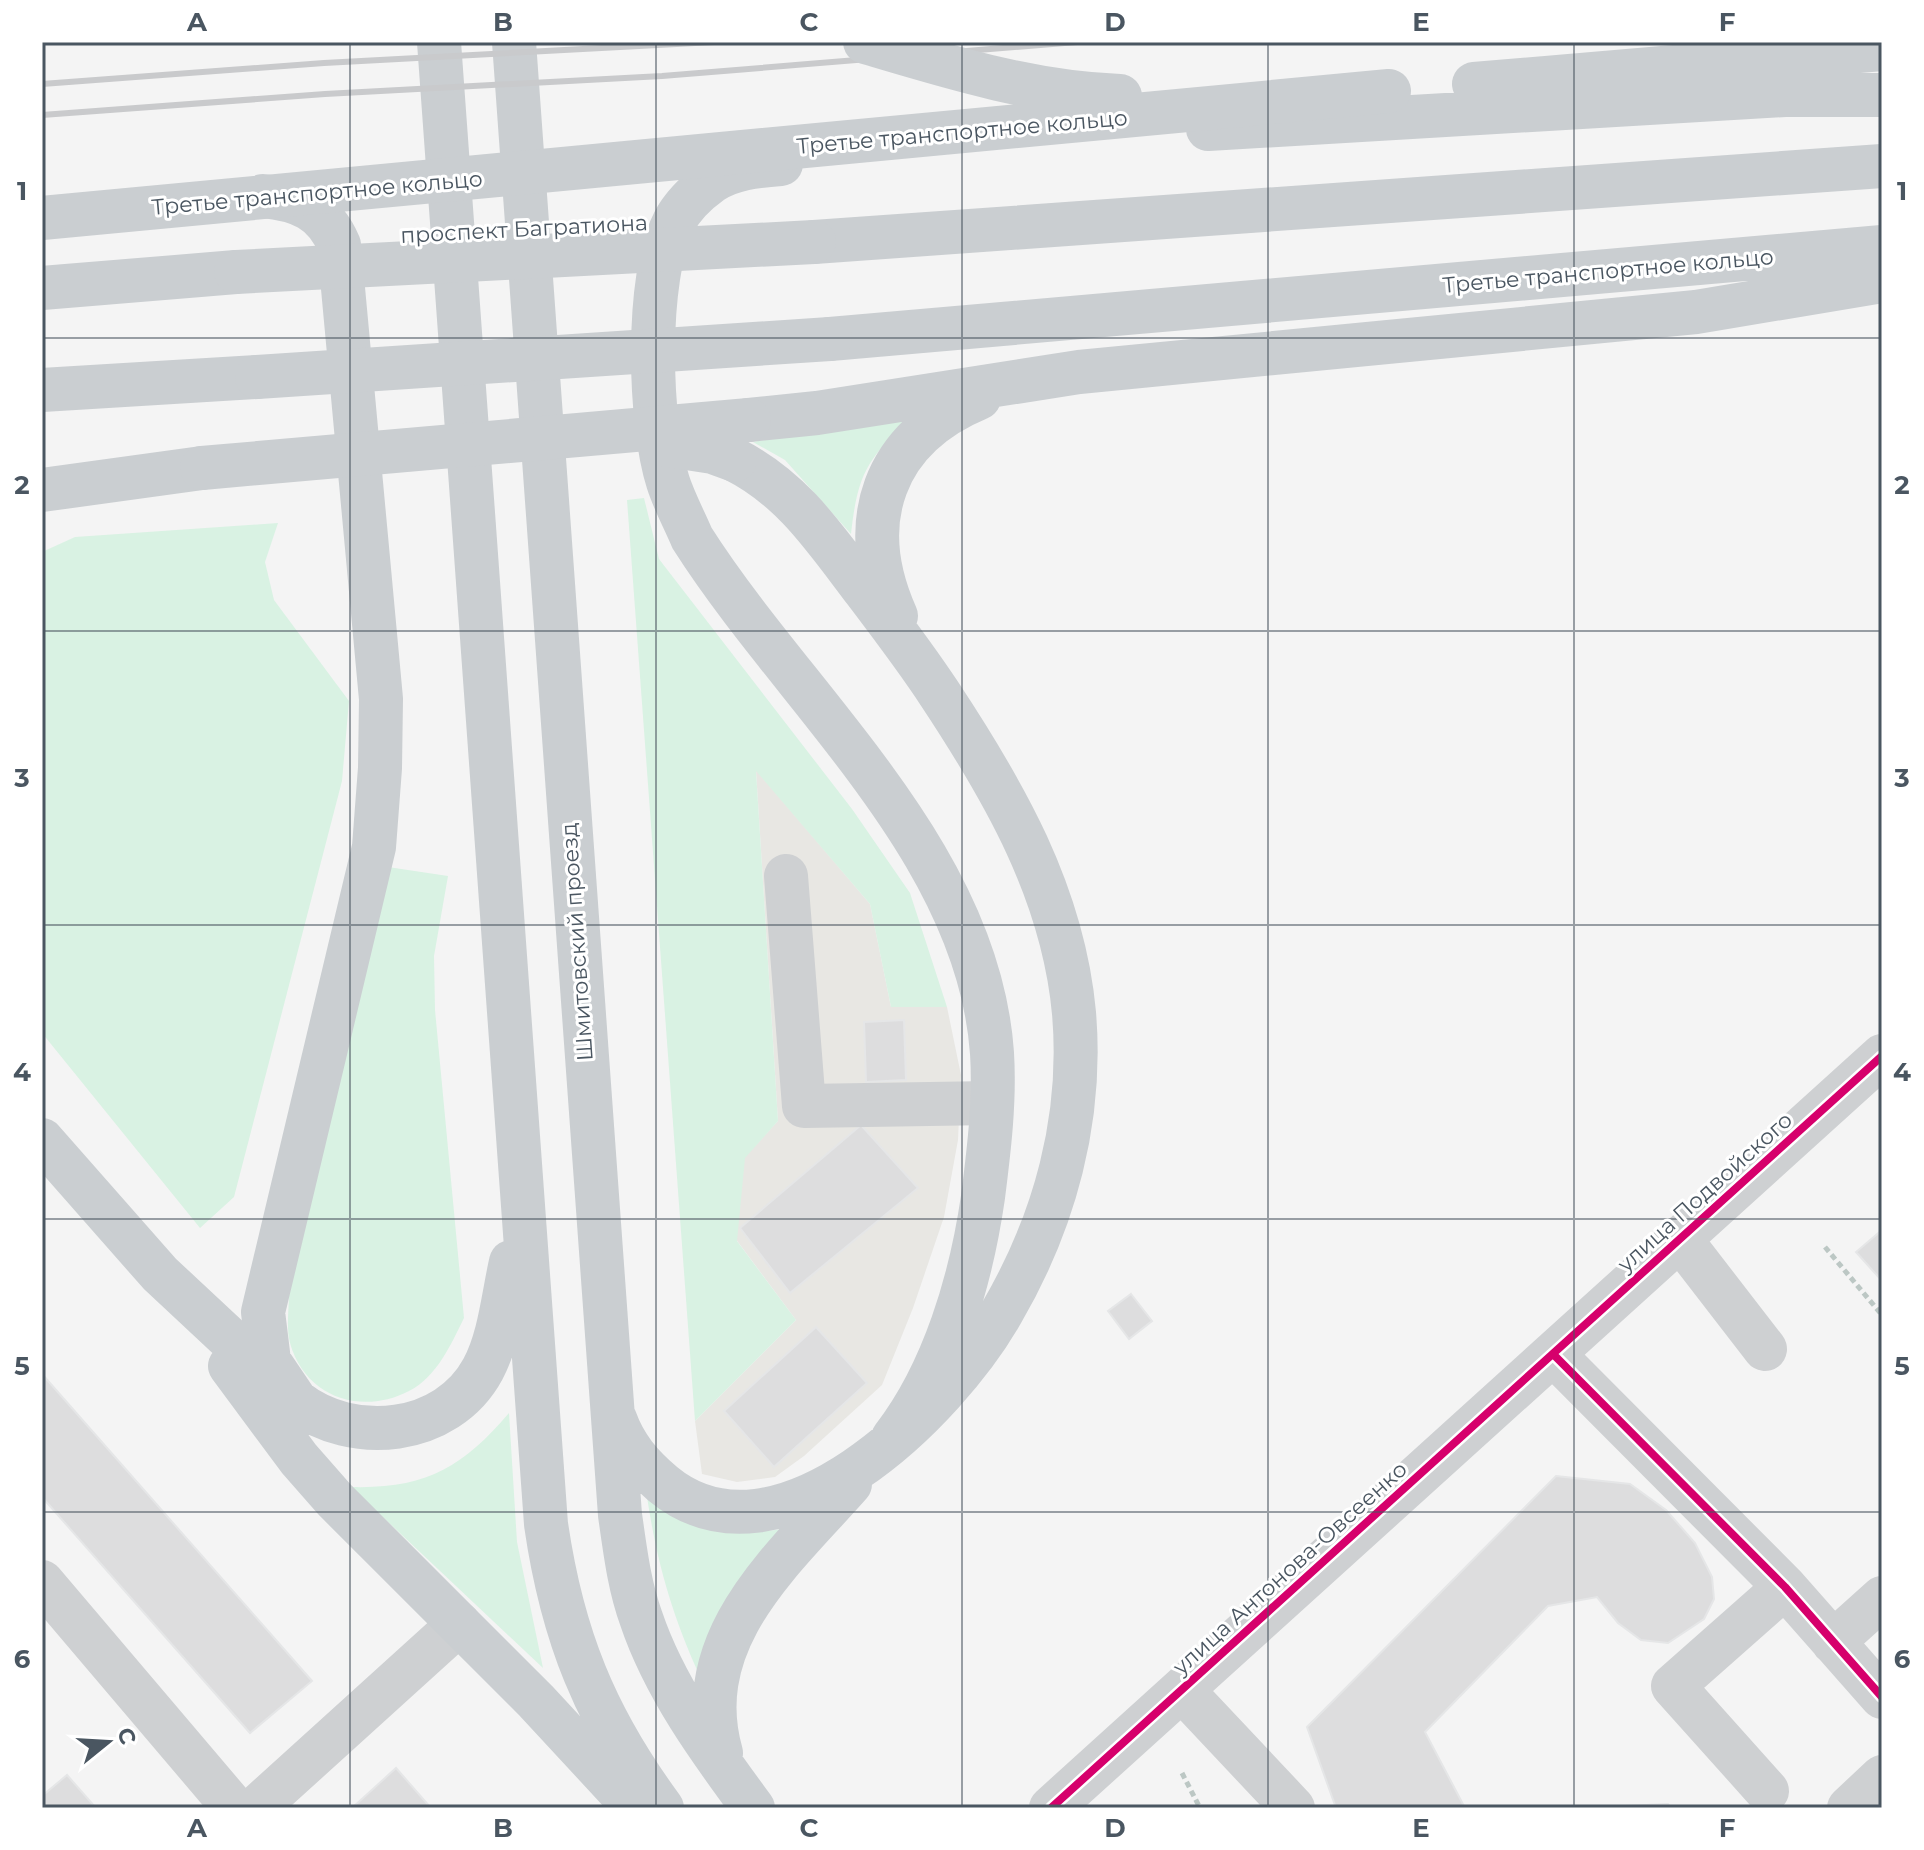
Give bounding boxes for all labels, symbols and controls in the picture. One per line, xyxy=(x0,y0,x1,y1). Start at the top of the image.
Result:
text: A xyxy=(186,6,208,38)
text: B xyxy=(493,6,513,38)
text: C xyxy=(800,6,819,38)
text: D xyxy=(1104,6,1126,38)
text: E xyxy=(1412,6,1430,38)
text: F xyxy=(1719,6,1735,38)
street label: Третье транспортное кольцо xyxy=(795,104,1129,160)
street label: Третье транспортное кольцо xyxy=(150,165,484,221)
text: 1 xyxy=(17,175,27,207)
text: 1 xyxy=(1897,175,1907,207)
street label: проспект Багратиона xyxy=(400,209,648,249)
street label: Третье транспортное кольцо xyxy=(1441,243,1775,299)
text: 2 xyxy=(14,469,30,501)
text: 2 xyxy=(1894,469,1910,501)
text: 3 xyxy=(13,762,30,794)
text: 3 xyxy=(1893,762,1910,794)
street label: Шмитовский проезд xyxy=(555,822,599,1062)
text: 4 xyxy=(13,1056,31,1088)
text: 4 xyxy=(1893,1056,1911,1088)
street label: улица Подвойского xyxy=(1611,1106,1798,1278)
text: 5 xyxy=(14,1350,30,1382)
text: 5 xyxy=(1894,1350,1910,1382)
street label: улица Антонова-Овсеенко xyxy=(1167,1456,1413,1681)
text: 6 xyxy=(14,1643,31,1675)
text: 6 xyxy=(1894,1643,1911,1675)
north arrow xyxy=(68,1702,148,1782)
text: С xyxy=(111,1724,142,1748)
text: A xyxy=(186,1812,208,1844)
text: B xyxy=(493,1812,513,1844)
text: C xyxy=(800,1812,819,1844)
text: D xyxy=(1104,1812,1126,1844)
text: E xyxy=(1412,1812,1430,1844)
text: F xyxy=(1719,1812,1735,1844)

